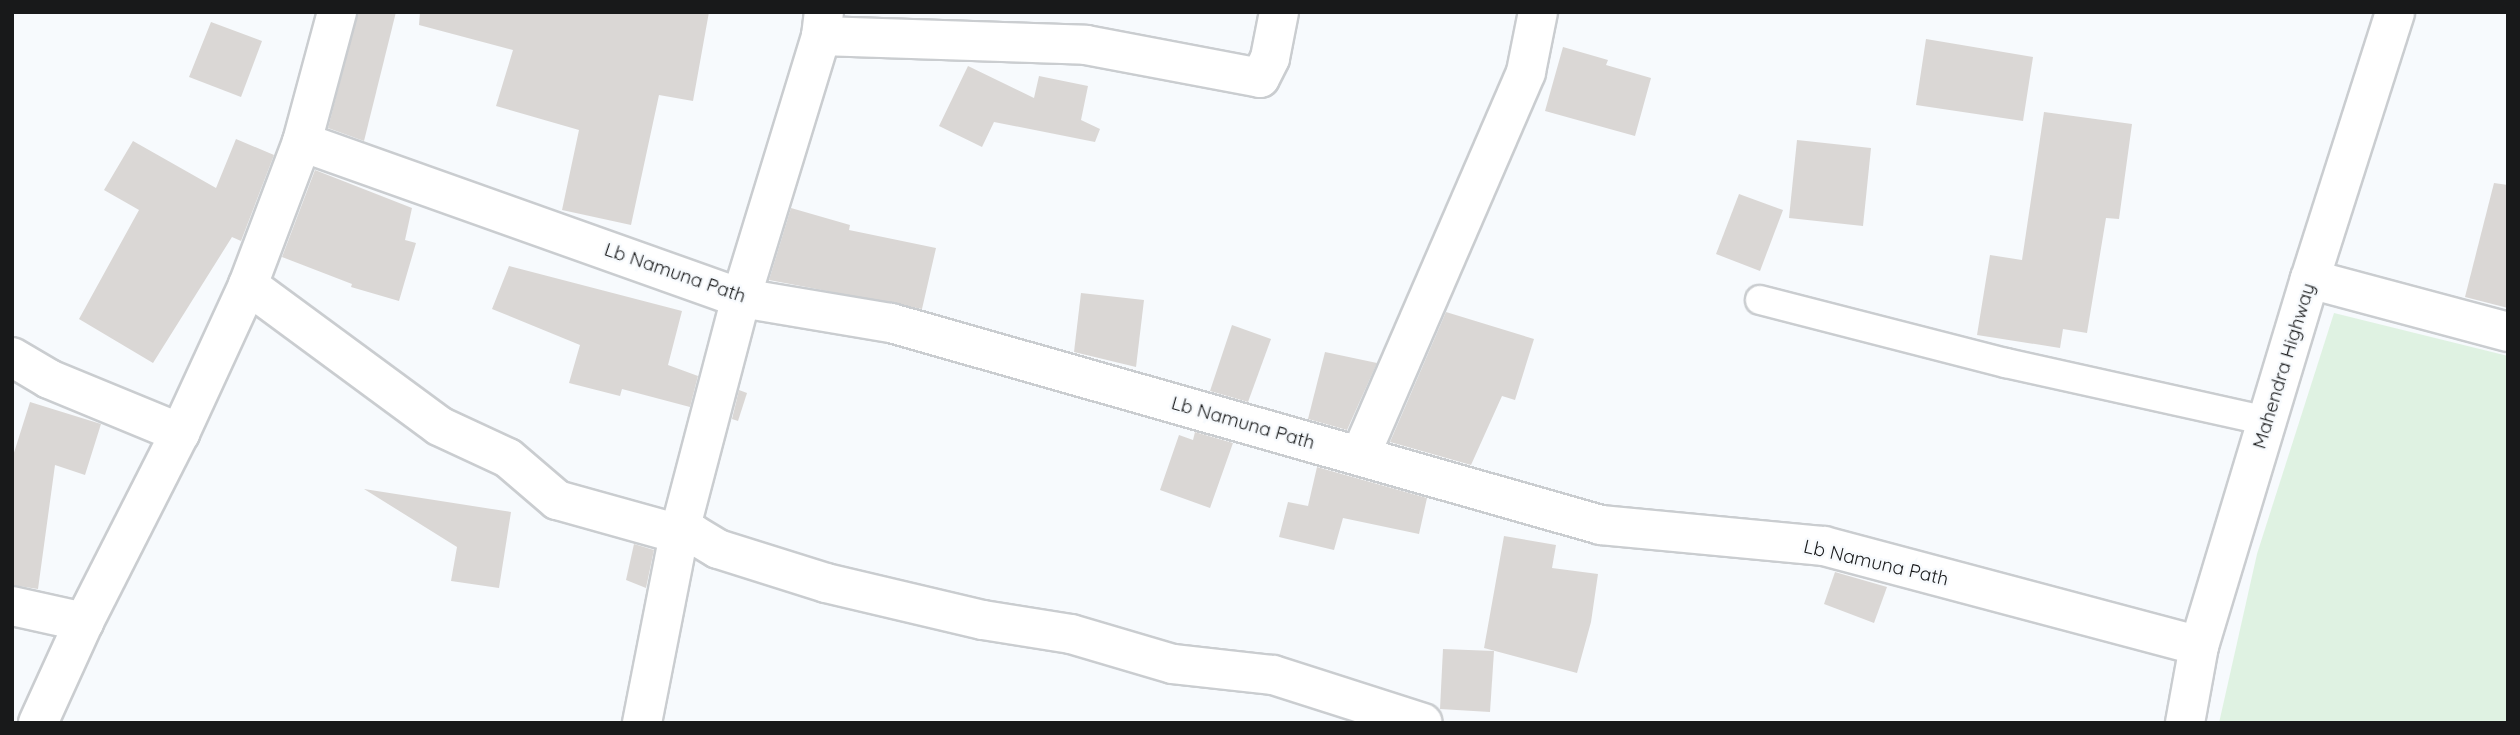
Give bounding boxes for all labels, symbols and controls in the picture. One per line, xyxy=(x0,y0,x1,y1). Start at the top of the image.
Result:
street label: Lb Namuna Path xyxy=(601,238,749,308)
street label: Mahendra Highway xyxy=(2248,280,2320,452)
street label: Lb Namuna Path xyxy=(1169,392,1317,454)
street label: Lb Namuna Path xyxy=(1801,535,1951,591)

